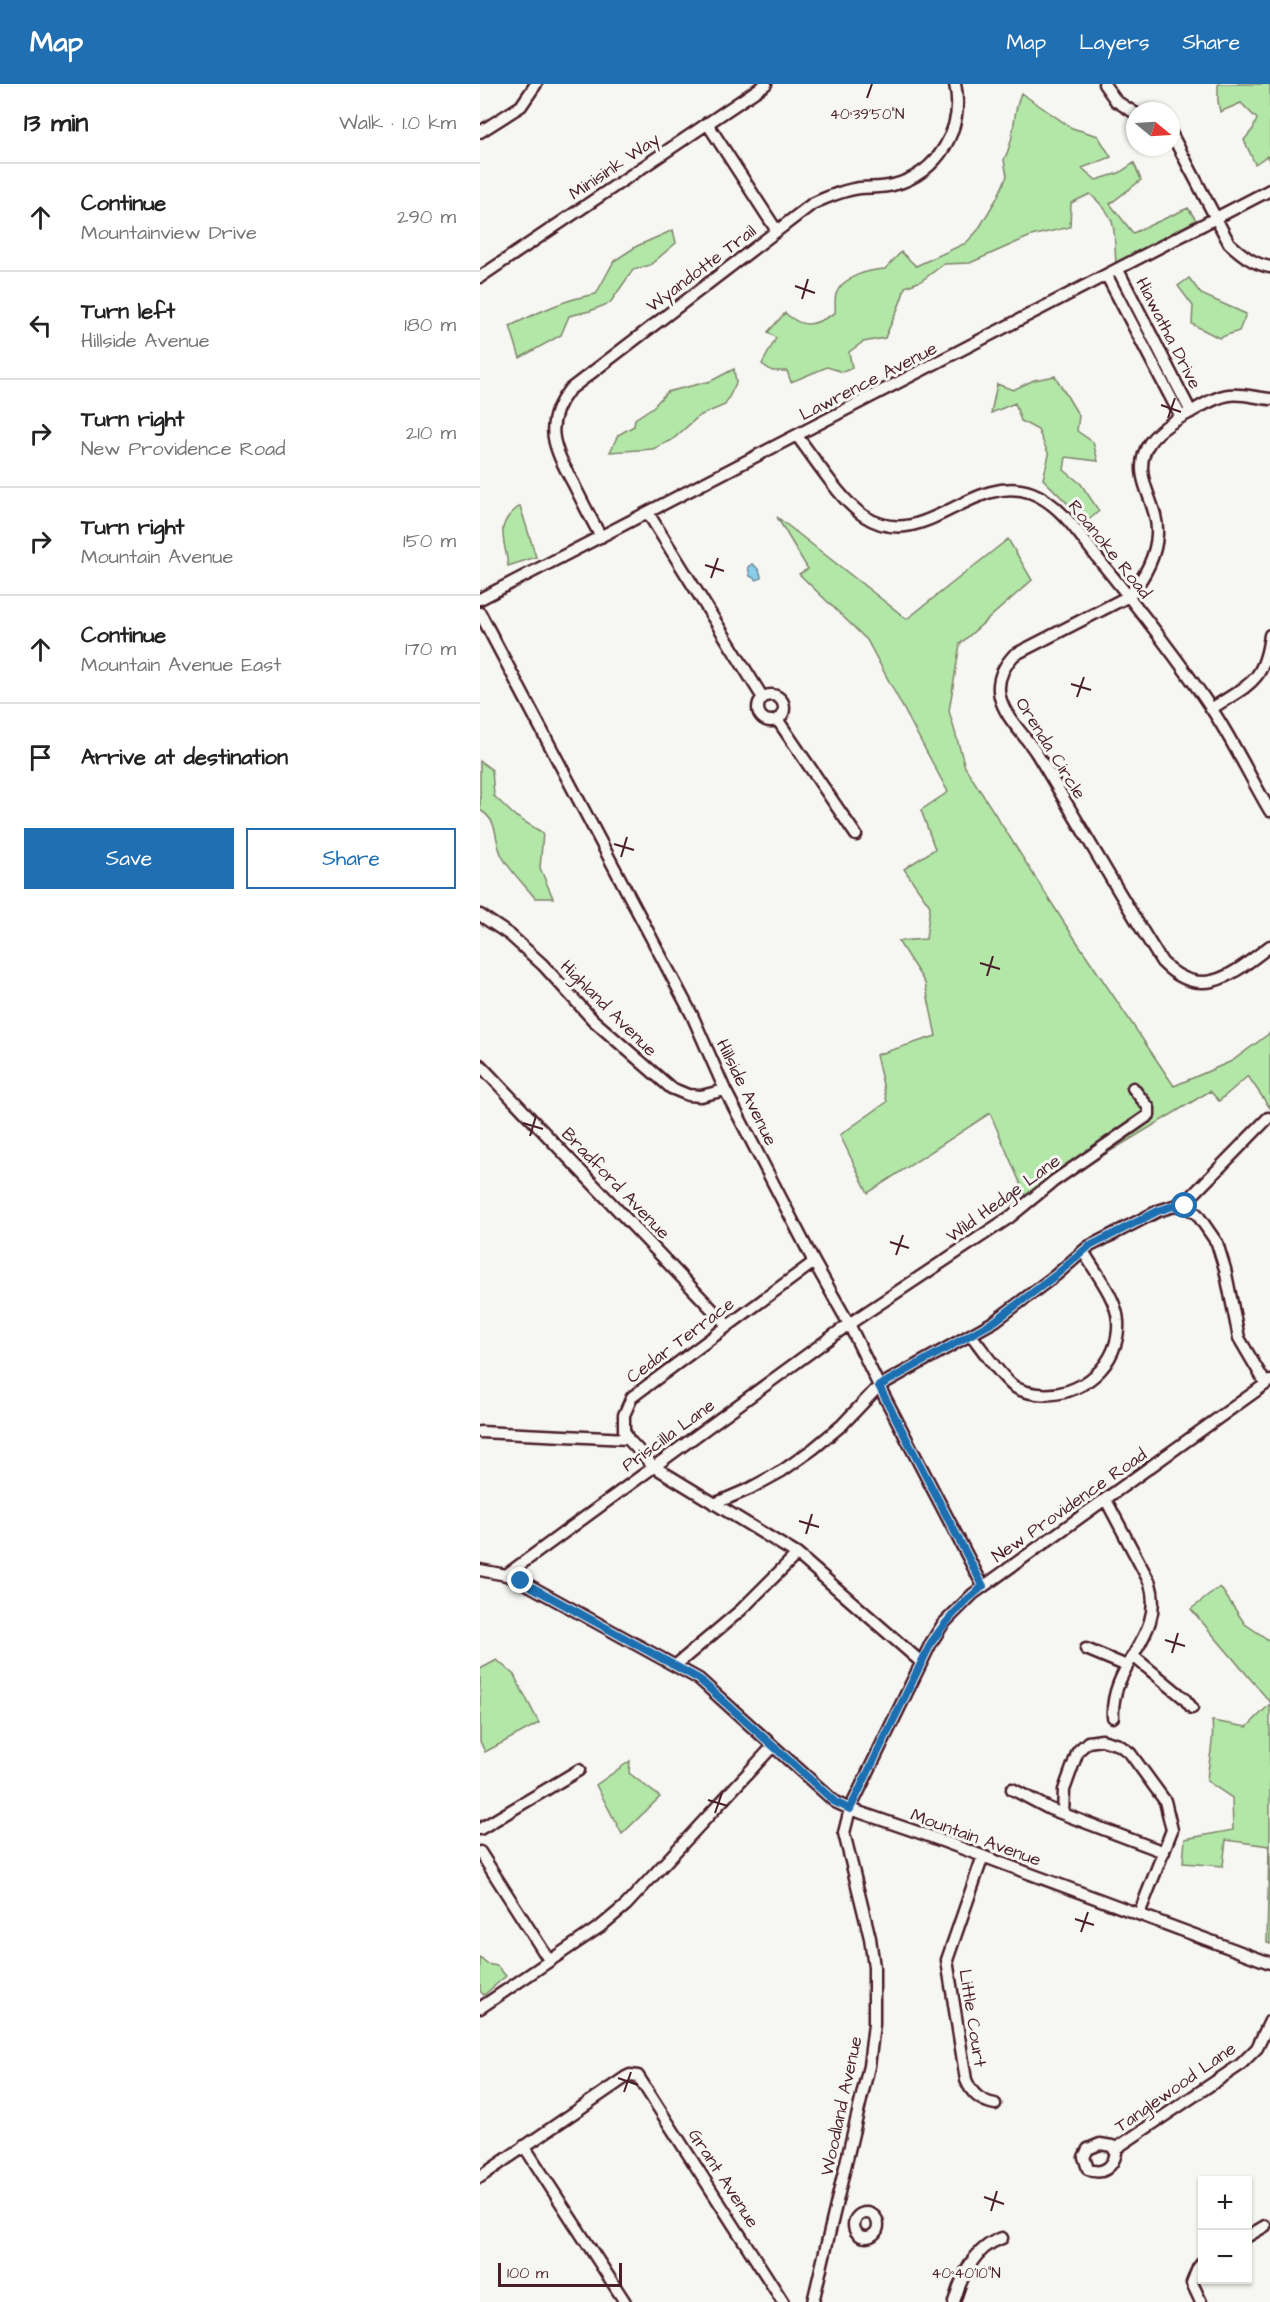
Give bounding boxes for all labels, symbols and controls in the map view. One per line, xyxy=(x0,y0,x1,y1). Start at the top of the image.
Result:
text: Map xyxy=(30,23,83,62)
text: Map xyxy=(1006,28,1046,57)
text: Layers xyxy=(1079,28,1149,57)
text: Share xyxy=(1182,28,1240,57)
north arrow xyxy=(1126,102,1180,156)
text: 40°39'50"N xyxy=(830,104,904,125)
text: 13 min xyxy=(24,105,88,141)
text: Walk · 1.0 km xyxy=(339,109,456,137)
street label: Minisink Way xyxy=(564,127,665,207)
text: Continue xyxy=(81,188,166,219)
icon: ahead xyxy=(24,201,57,234)
text: 290 m xyxy=(397,203,456,231)
text: Mountainview Drive xyxy=(81,219,257,247)
street label: Wyandotte Trail xyxy=(641,219,762,319)
street label: Hiawatha Drive xyxy=(1130,273,1208,394)
text: Turn left xyxy=(81,296,175,327)
icon: left xyxy=(24,309,57,342)
text: 180 m xyxy=(404,311,456,339)
text: Hillside Avenue xyxy=(81,327,210,355)
street label: Lawrence Avenue xyxy=(795,336,942,427)
text: Turn right xyxy=(81,404,184,435)
icon: right xyxy=(24,417,57,450)
text: 210 m xyxy=(406,419,456,447)
text: New Providence Road xyxy=(81,435,285,463)
street label: Roanoke Road xyxy=(1062,495,1157,604)
text: Turn right xyxy=(81,512,184,543)
icon: right xyxy=(24,525,57,558)
text: 150 m xyxy=(403,527,456,555)
text: Mountain Avenue xyxy=(81,543,233,571)
text: Continue xyxy=(81,620,166,651)
icon: ahead xyxy=(24,633,57,666)
text: 170 m xyxy=(405,635,456,663)
text: Mountain Avenue East xyxy=(81,651,281,679)
street label: Orenda Circle xyxy=(1009,693,1092,804)
icon: arrive xyxy=(24,741,57,774)
text: Arrive at destination xyxy=(81,742,288,773)
button: Save xyxy=(24,828,234,889)
button: Share xyxy=(246,828,456,889)
street label: Highland Avenue xyxy=(554,954,663,1063)
street label: Hillside Avenue xyxy=(710,1035,783,1150)
street label: Bradford Avenue xyxy=(556,1122,676,1245)
street label: Wild Hedge Lane xyxy=(941,1148,1066,1249)
route start xyxy=(1171,1192,1197,1218)
street label: Cedar Terrace xyxy=(621,1291,740,1389)
street label: Priscilla Lane xyxy=(617,1393,720,1478)
street label: New Providence Road xyxy=(987,1442,1152,1568)
route end xyxy=(507,1567,533,1593)
street label: Mountain Avenue xyxy=(907,1802,1045,1873)
street label: Little Court xyxy=(952,1967,993,2070)
street label: Woodland Avenue xyxy=(814,2034,869,2178)
street label: Tanglewood Lane xyxy=(1110,2036,1242,2139)
street label: Grant Avenue xyxy=(682,2124,765,2233)
map controls xyxy=(1198,2176,1252,2284)
button: + xyxy=(1198,2176,1252,2230)
button: − xyxy=(1198,2230,1252,2284)
scale bar xyxy=(498,2260,622,2288)
text: 100 m xyxy=(507,2262,548,2284)
text: 40°40'10"N xyxy=(931,2263,1001,2284)

